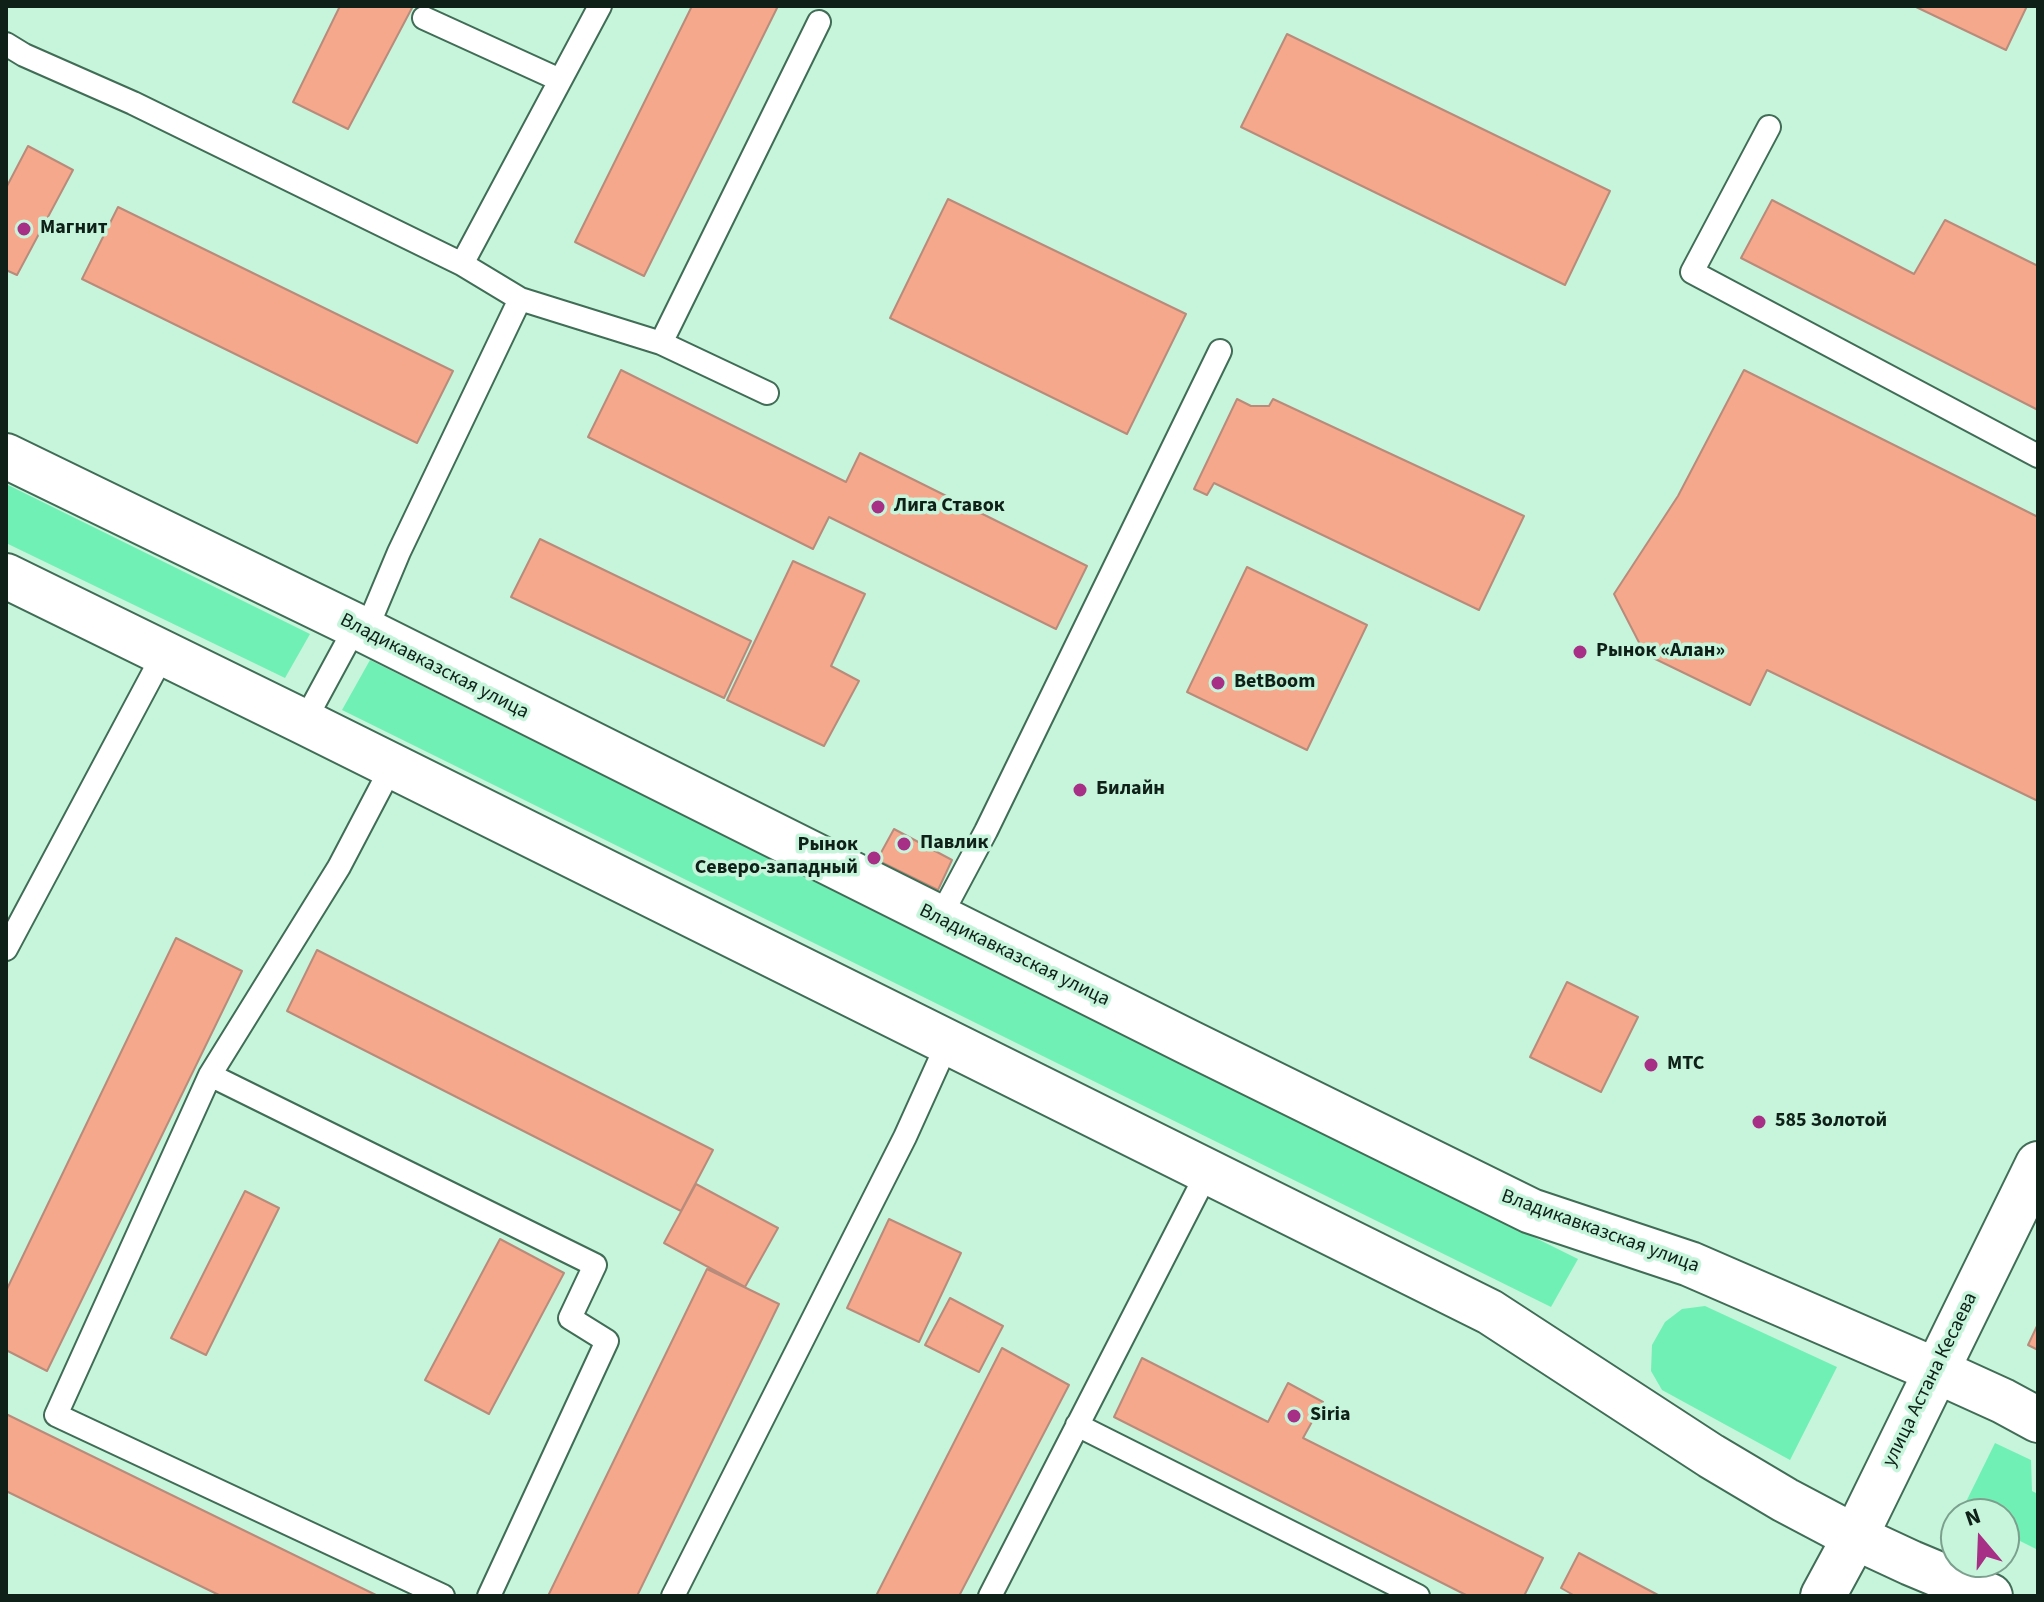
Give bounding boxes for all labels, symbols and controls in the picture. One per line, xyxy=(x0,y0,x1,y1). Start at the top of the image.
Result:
place label: Магнит xyxy=(40,217,108,241)
marker: Магнит xyxy=(15,220,33,238)
place label: Лига Ставок xyxy=(894,495,1005,519)
marker: Лига Ставок xyxy=(869,498,887,516)
street label: Владикавказская улица xyxy=(335,609,533,725)
place label: Рынок «Алан» xyxy=(1596,640,1725,664)
marker: Рынок «Алан» xyxy=(1571,643,1589,661)
place label: BetBoom xyxy=(1234,671,1315,695)
marker: BetBoom xyxy=(1209,674,1227,692)
place label: Билайн xyxy=(1096,778,1165,802)
marker: Билайн xyxy=(1071,781,1089,799)
place label: Павлик xyxy=(920,832,988,856)
place label: Рынок Северо-западный xyxy=(695,834,858,881)
marker: Павлик xyxy=(895,835,913,853)
marker: Рынок Северо-западный xyxy=(865,849,883,867)
street label: Владикавказская улица xyxy=(915,899,1113,1013)
place label: МТС xyxy=(1667,1053,1704,1077)
marker: МТС xyxy=(1642,1056,1660,1074)
place label: 585 Золотой xyxy=(1775,1110,1887,1134)
marker: 585 Золотой xyxy=(1750,1113,1768,1131)
street label: Владикавказская улица xyxy=(1498,1185,1702,1279)
street label: улица Астана Кесаева xyxy=(1878,1289,1984,1471)
place label: Siria xyxy=(1310,1404,1351,1428)
marker: Siria xyxy=(1285,1407,1303,1425)
north arrow xyxy=(1940,1498,2020,1578)
text: N xyxy=(1961,1500,1985,1535)

